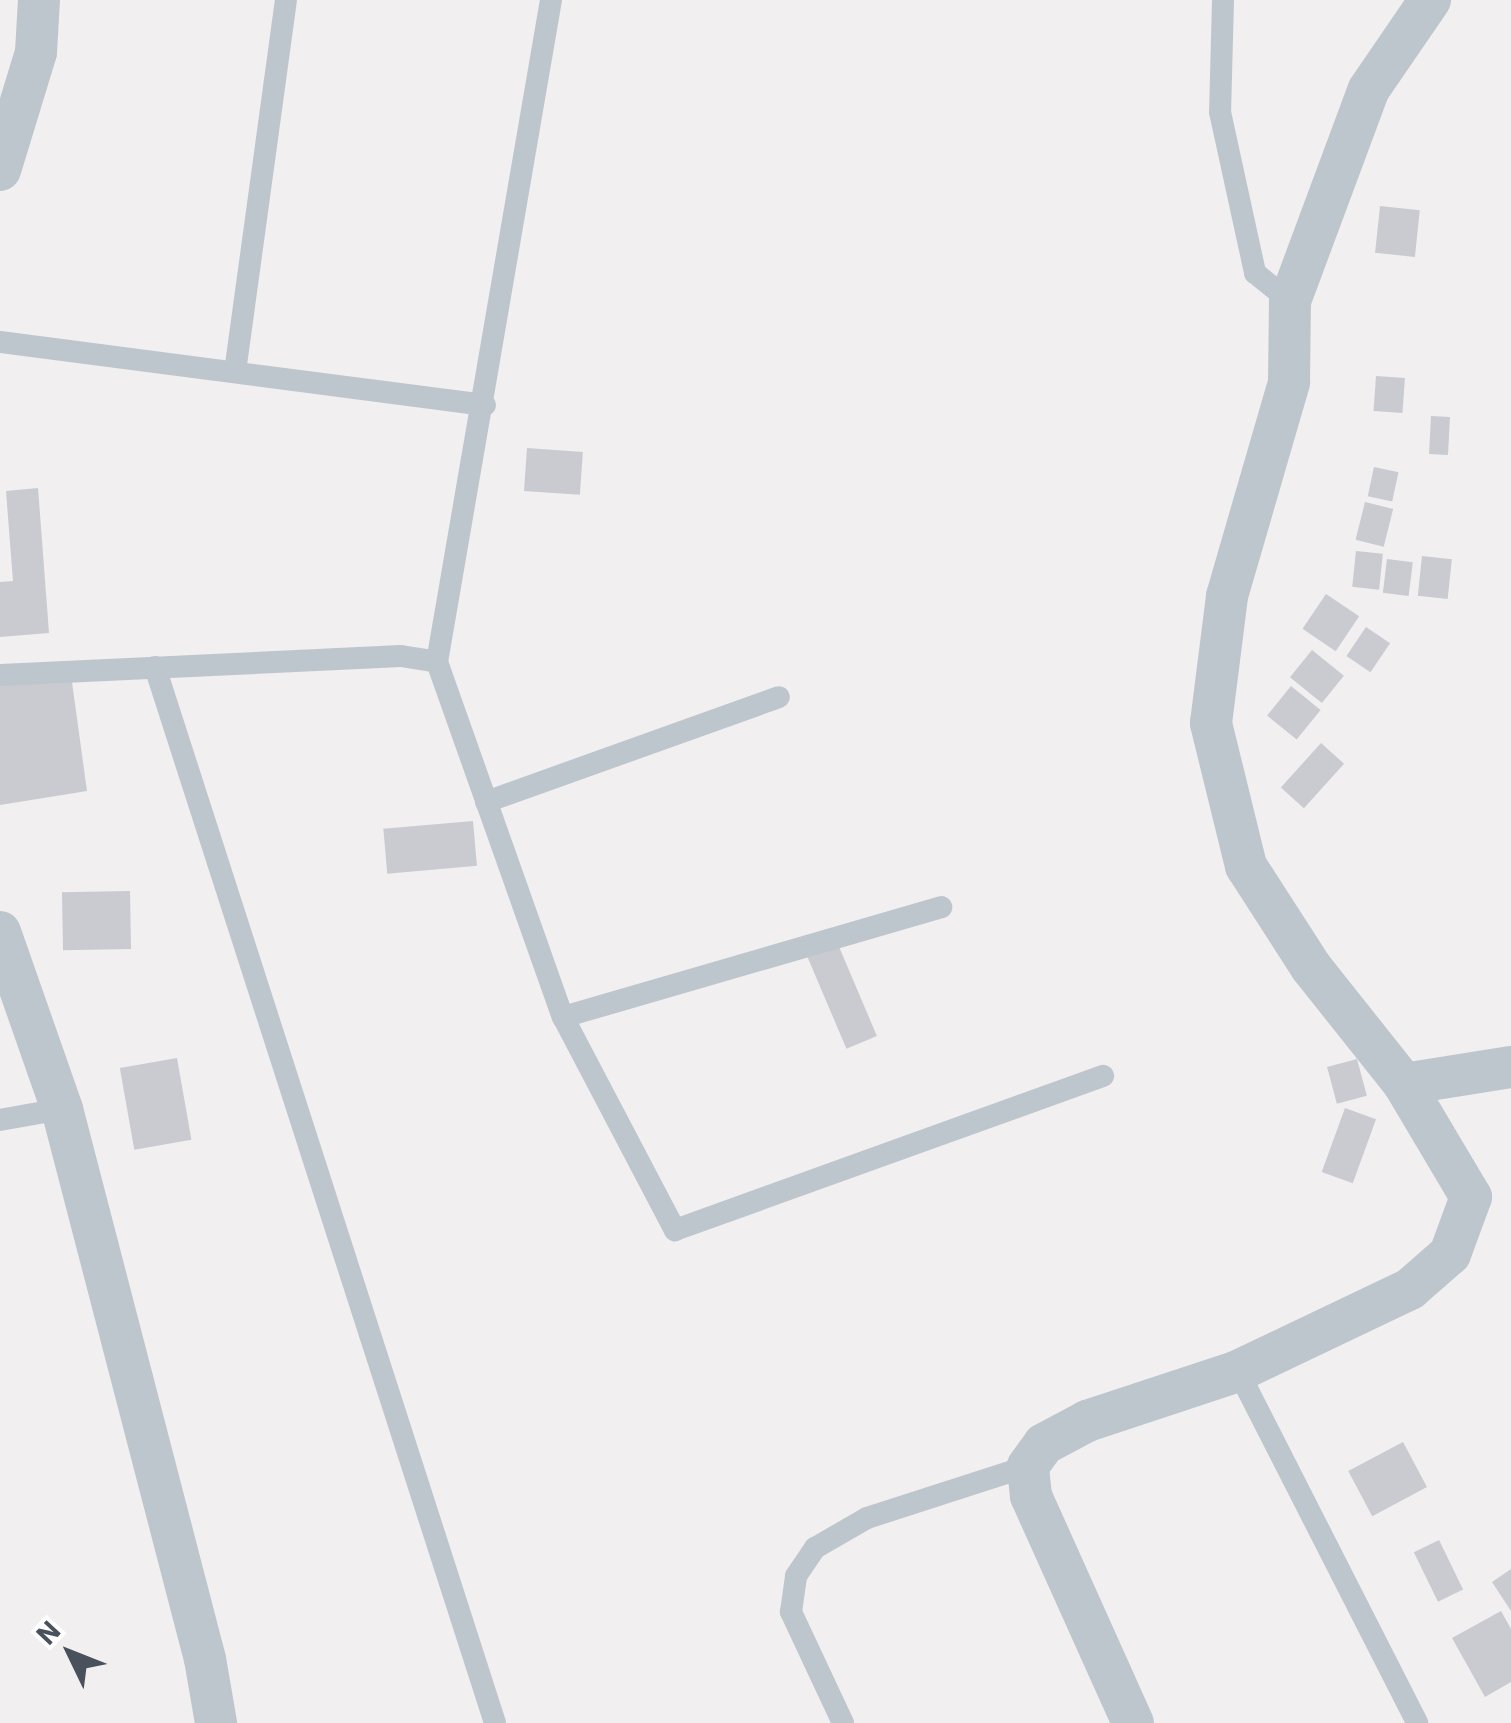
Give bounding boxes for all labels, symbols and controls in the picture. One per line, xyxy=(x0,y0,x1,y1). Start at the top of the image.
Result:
north arrow xyxy=(20,1603,120,1703)
text: N xyxy=(27,1612,68,1652)

